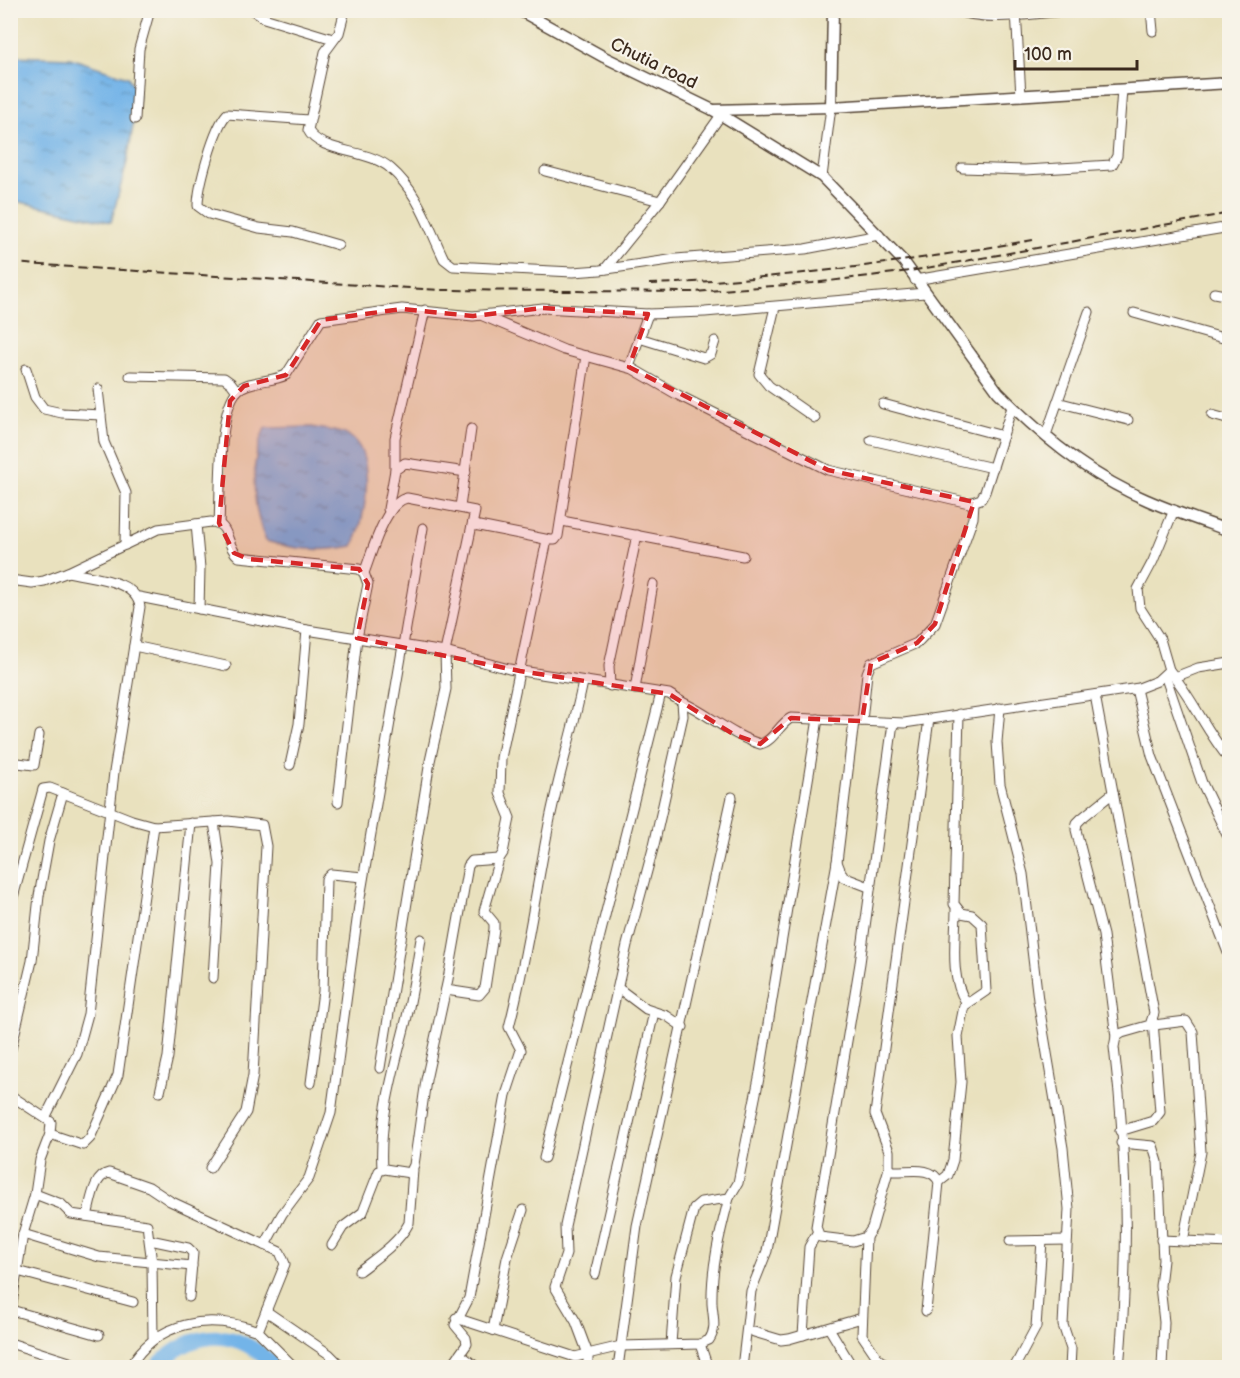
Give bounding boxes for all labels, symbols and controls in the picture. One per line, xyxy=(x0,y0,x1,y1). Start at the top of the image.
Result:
street label: Chutia road xyxy=(607,33,701,94)
scale bar xyxy=(1015,33,1136,71)
text: 100 m xyxy=(1024,44,1072,65)

